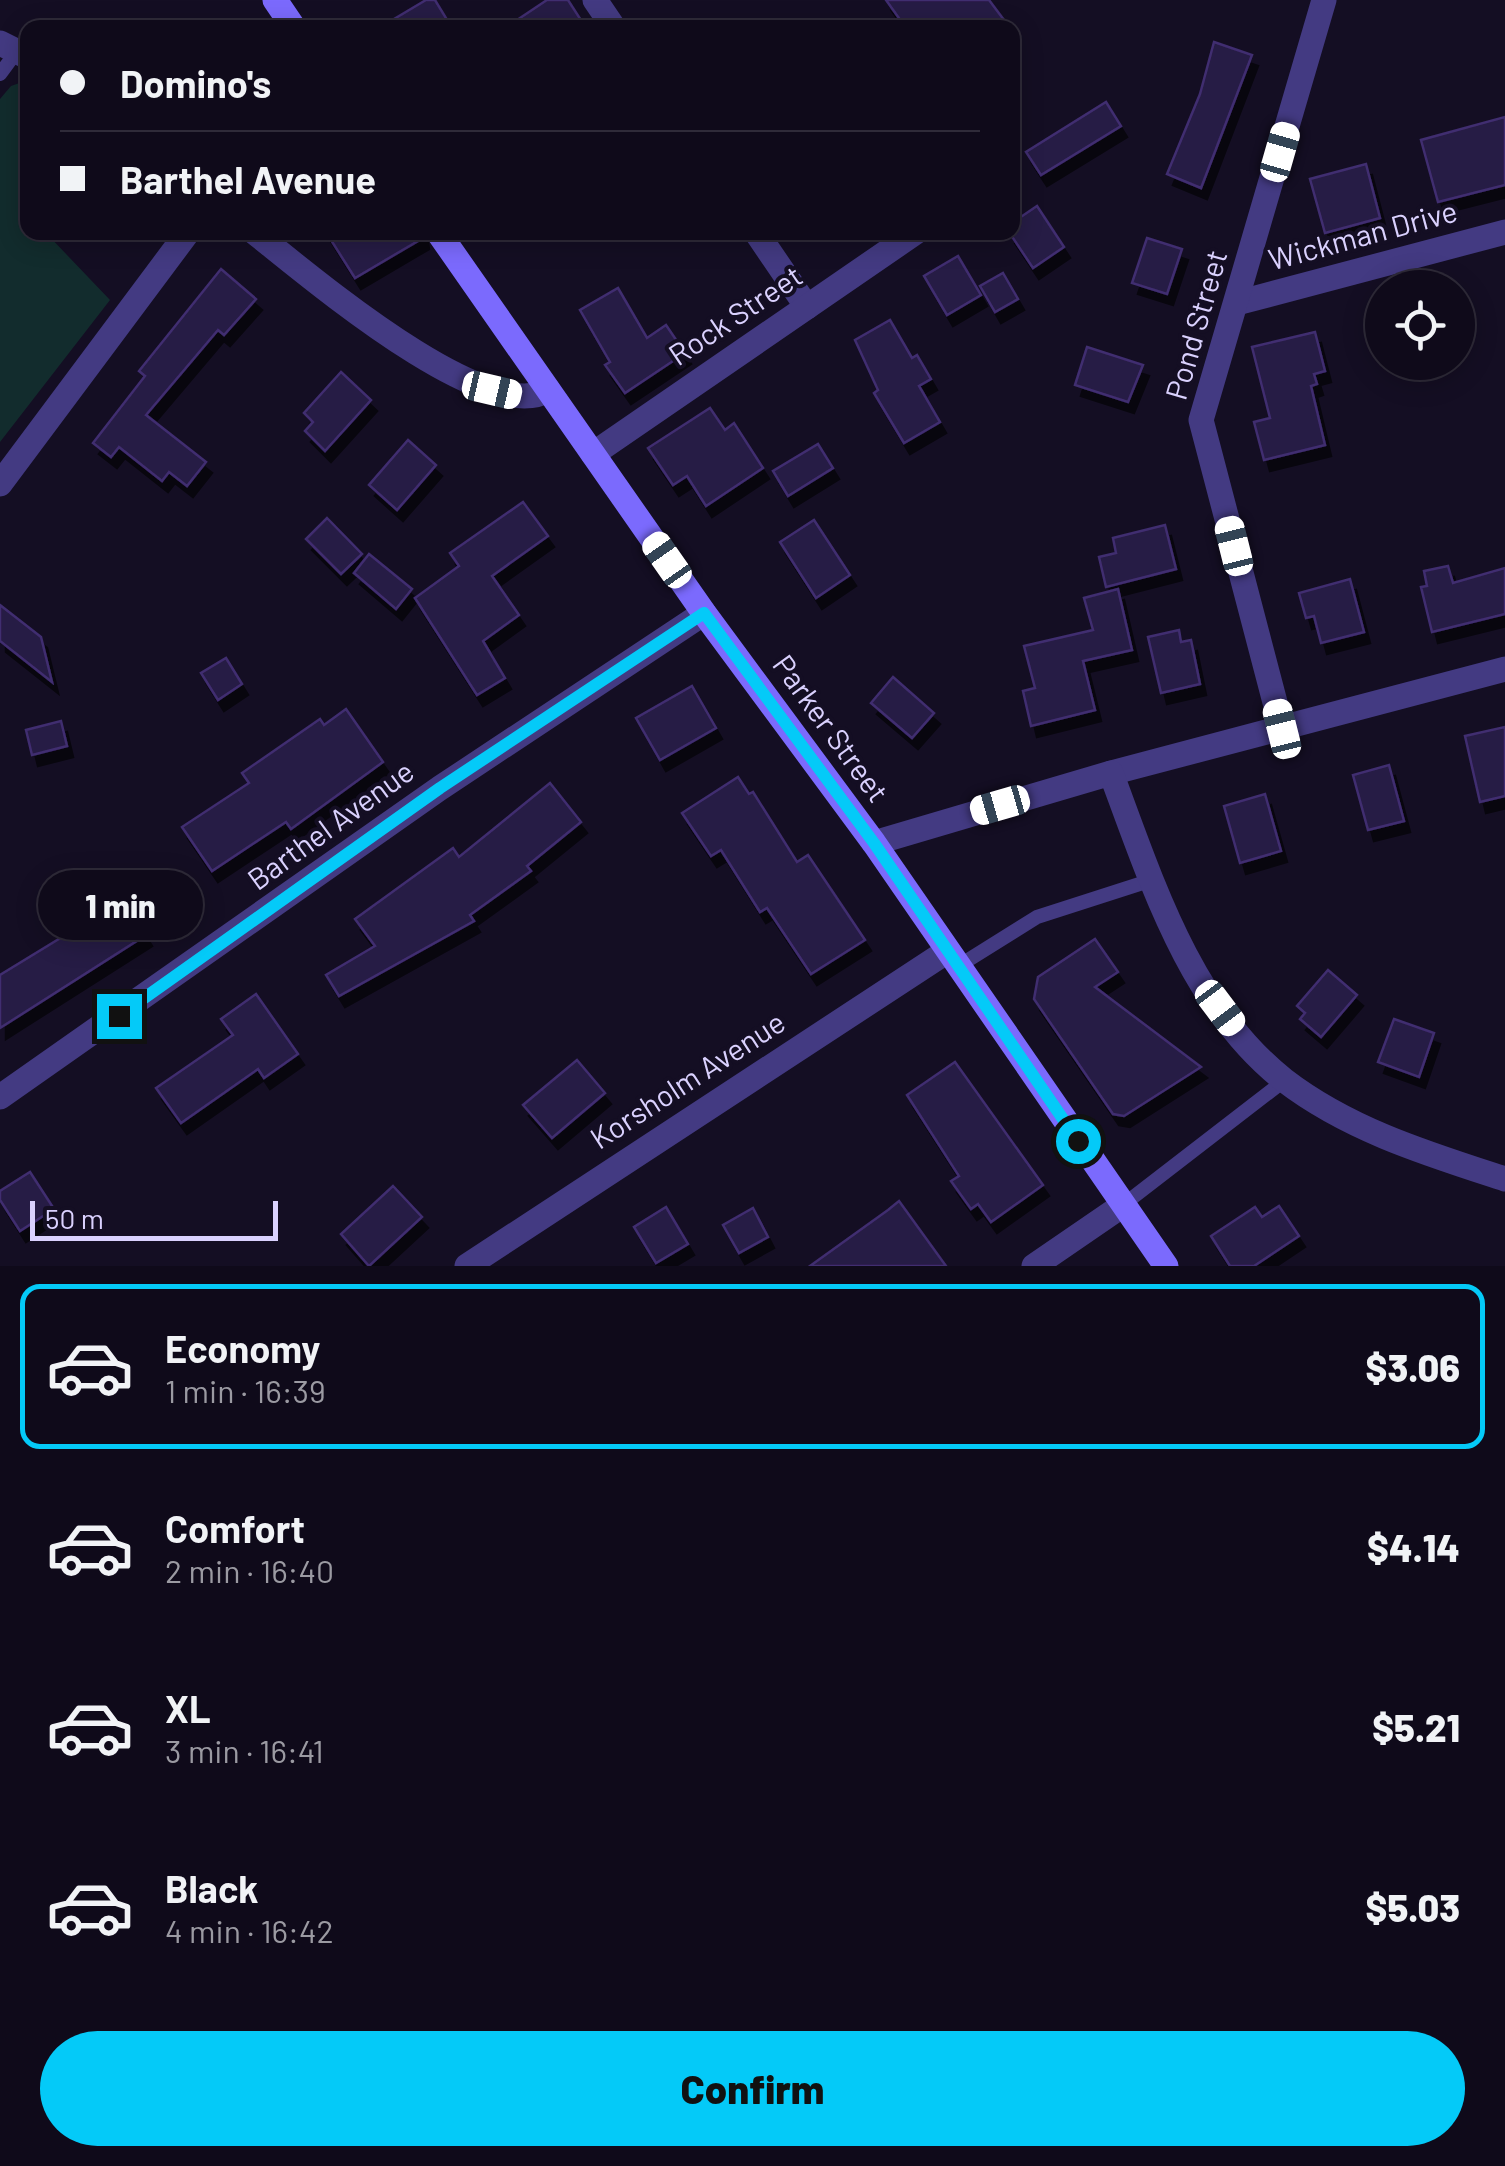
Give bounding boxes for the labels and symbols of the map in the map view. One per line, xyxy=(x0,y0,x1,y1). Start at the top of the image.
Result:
car xyxy=(1257,119,1303,185)
street label: Wickman Drive xyxy=(1264,192,1461,277)
street label: Pond Street xyxy=(1157,246,1234,403)
street label: Rock Street xyxy=(661,257,808,372)
car xyxy=(459,369,525,411)
car xyxy=(1212,513,1256,579)
car xyxy=(638,527,696,593)
street label: Parker Street xyxy=(766,647,897,808)
car xyxy=(1260,696,1304,762)
street label: Barthel Avenue xyxy=(240,752,420,897)
car xyxy=(967,782,1033,828)
callout: 1 min xyxy=(36,871,202,941)
car xyxy=(1190,975,1250,1041)
route end xyxy=(97,994,142,1039)
street label: Korsholm Avenue xyxy=(583,1003,791,1156)
route start xyxy=(1056,1119,1101,1164)
scale bar xyxy=(30,1196,278,1240)

